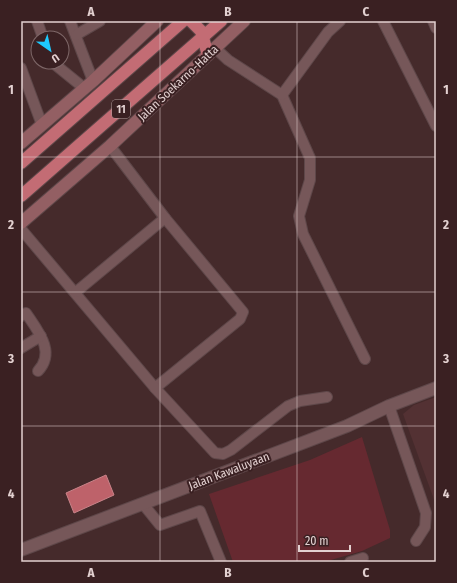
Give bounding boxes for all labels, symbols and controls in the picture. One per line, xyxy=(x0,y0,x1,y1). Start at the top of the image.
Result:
text: A xyxy=(86,4,95,19)
text: B xyxy=(224,4,232,19)
text: C xyxy=(363,4,370,19)
north arrow xyxy=(30,30,70,70)
street label: Jalan Soekarno-Hatta xyxy=(135,42,221,124)
text: U xyxy=(49,51,62,65)
text: 1 xyxy=(8,82,14,97)
text: 1 xyxy=(443,82,449,97)
road number: 11 xyxy=(112,100,130,118)
text: 2 xyxy=(7,217,14,232)
text: 2 xyxy=(442,217,449,232)
text: 3 xyxy=(7,351,14,366)
text: 3 xyxy=(442,351,449,366)
street label: Jalan Kawaluyaan xyxy=(187,449,271,493)
text: 4 xyxy=(8,486,15,501)
text: 4 xyxy=(443,486,450,501)
scale bar xyxy=(299,527,350,553)
text: 20 m xyxy=(305,534,329,548)
text: A xyxy=(86,565,95,580)
text: B xyxy=(224,565,232,580)
text: C xyxy=(363,565,370,580)

